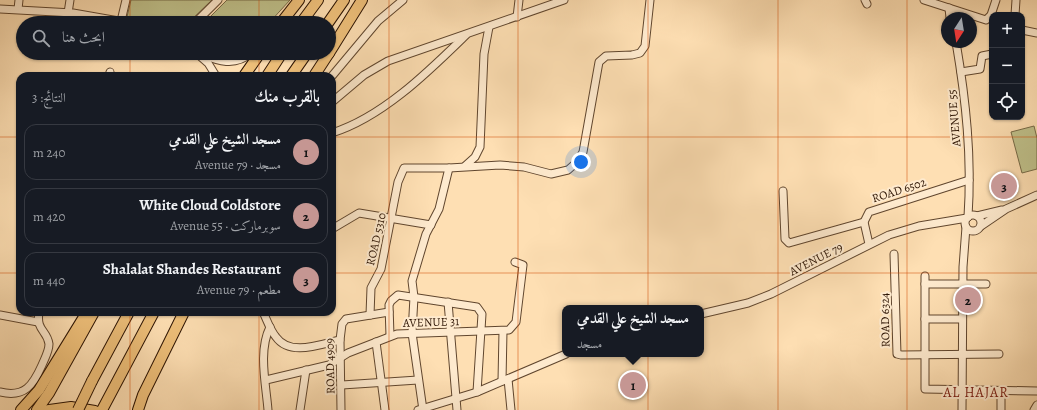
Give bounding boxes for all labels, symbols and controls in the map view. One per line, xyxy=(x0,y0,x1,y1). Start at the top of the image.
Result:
north arrow xyxy=(941,12,977,48)
map controls xyxy=(989,12,1025,120)
button: + xyxy=(989,12,1025,48)
search box xyxy=(16,16,336,60)
icon: search xyxy=(30,27,52,49)
text: ابحث هنا xyxy=(62,27,105,47)
button: − xyxy=(989,48,1025,84)
button: locate xyxy=(989,84,1025,120)
text: بالقرب منك xyxy=(254,85,320,108)
text: النتائج: 3 xyxy=(32,89,66,106)
street label: AVENUE 55 xyxy=(944,89,965,148)
text: مسجد الشيخ علي القدمي xyxy=(169,129,281,149)
text: 240 m xyxy=(33,144,65,161)
text: 1 xyxy=(304,144,308,161)
your location xyxy=(571,152,591,172)
text: مسجد · Avenue 79 xyxy=(195,156,281,173)
pin: 3 xyxy=(991,171,1017,201)
street label: ROAD 6502 xyxy=(870,174,928,206)
text: White Cloud Coldstore xyxy=(139,195,281,215)
text: 420 m xyxy=(33,208,65,225)
text: 2 xyxy=(303,208,309,225)
street label: ROAD 5310 xyxy=(362,211,390,267)
text: سوبرماركت · Avenue 55 xyxy=(170,217,281,234)
street label: AVENUE 79 xyxy=(786,239,845,280)
text: Shalalat Shandes Restaurant xyxy=(103,259,281,279)
text: 440 m xyxy=(33,272,65,289)
text: 3 xyxy=(303,272,309,289)
text: مطعم · Avenue 79 xyxy=(197,281,281,298)
pin: 2 xyxy=(955,285,981,315)
street label: ROAD 6324 xyxy=(877,292,893,348)
popup xyxy=(562,305,704,357)
text: مسجد الشيخ علي القدمي xyxy=(577,308,689,328)
street label: AVENUE 31 xyxy=(402,313,459,331)
text: مسجد xyxy=(577,335,602,352)
street label: ROAD 4909 xyxy=(322,338,338,394)
pin: 1 xyxy=(620,370,646,400)
district label: AL HAJAR xyxy=(942,383,1009,402)

